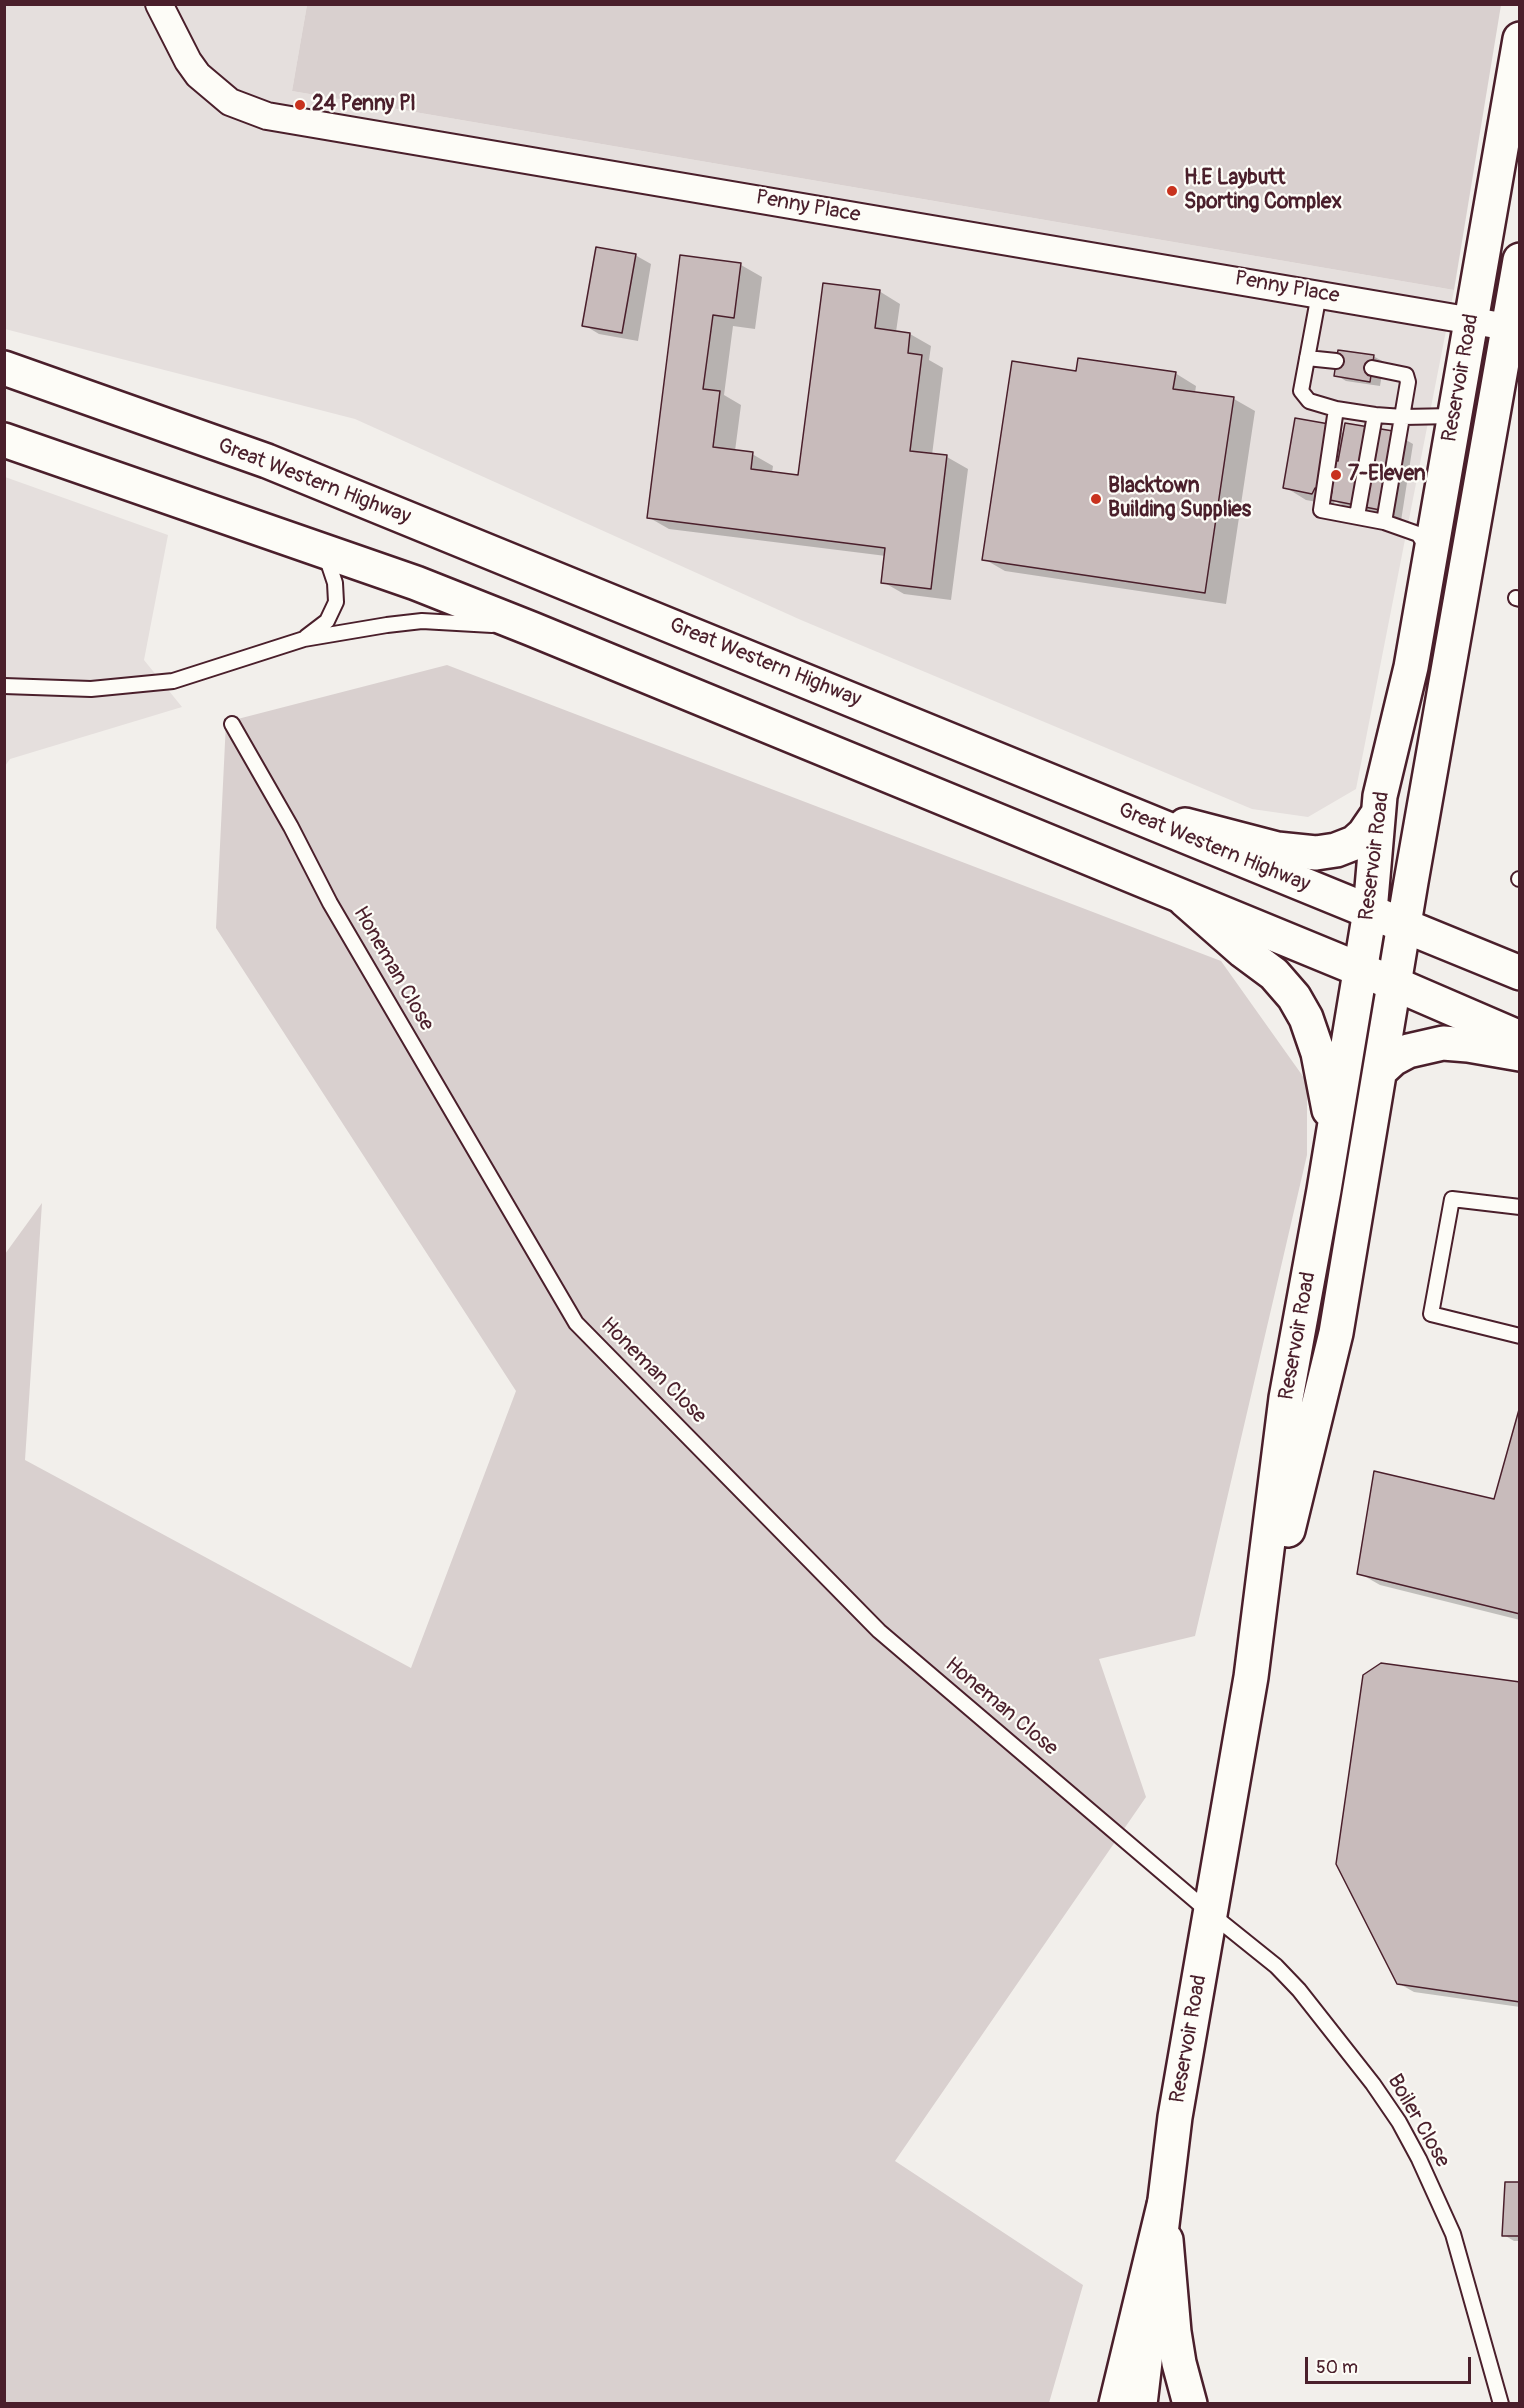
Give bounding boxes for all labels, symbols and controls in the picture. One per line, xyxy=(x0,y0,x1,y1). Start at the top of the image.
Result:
place label: 24 Penny Pl xyxy=(312,92,415,118)
marker: 24 Penny Pl xyxy=(293,98,307,112)
place label: H.E Laybutt Sporting Complex xyxy=(1184,166,1342,216)
marker: H.E Laybutt Sporting Complex xyxy=(1165,184,1179,198)
street label: Penny Place xyxy=(754,185,862,229)
street label: Penny Place xyxy=(1233,266,1341,310)
street label: Reservoir Road xyxy=(1437,312,1485,444)
street label: Great Western Highway xyxy=(214,434,414,530)
place label: 7-Eleven xyxy=(1348,462,1426,488)
marker: 7-Eleven xyxy=(1329,468,1343,482)
place label: Blacktown Building Supplies xyxy=(1108,474,1251,524)
marker: Blacktown Building Supplies xyxy=(1089,492,1103,506)
street label: Great Western Highway xyxy=(665,613,865,713)
street label: Reservoir Road xyxy=(1355,790,1395,922)
street label: Great Western Highway xyxy=(1114,798,1314,898)
street label: Honeman Close xyxy=(347,902,439,1036)
street label: Reservoir Road xyxy=(1274,1270,1322,1402)
street label: Honeman Close xyxy=(595,1313,711,1429)
street label: Honeman Close xyxy=(939,1652,1063,1762)
street label: Reservoir Road xyxy=(1165,1973,1213,2105)
street label: Boiler Close xyxy=(1381,2070,1455,2172)
scale bar xyxy=(1308,2345,1474,2383)
text: 50 m xyxy=(1316,2356,1358,2379)

